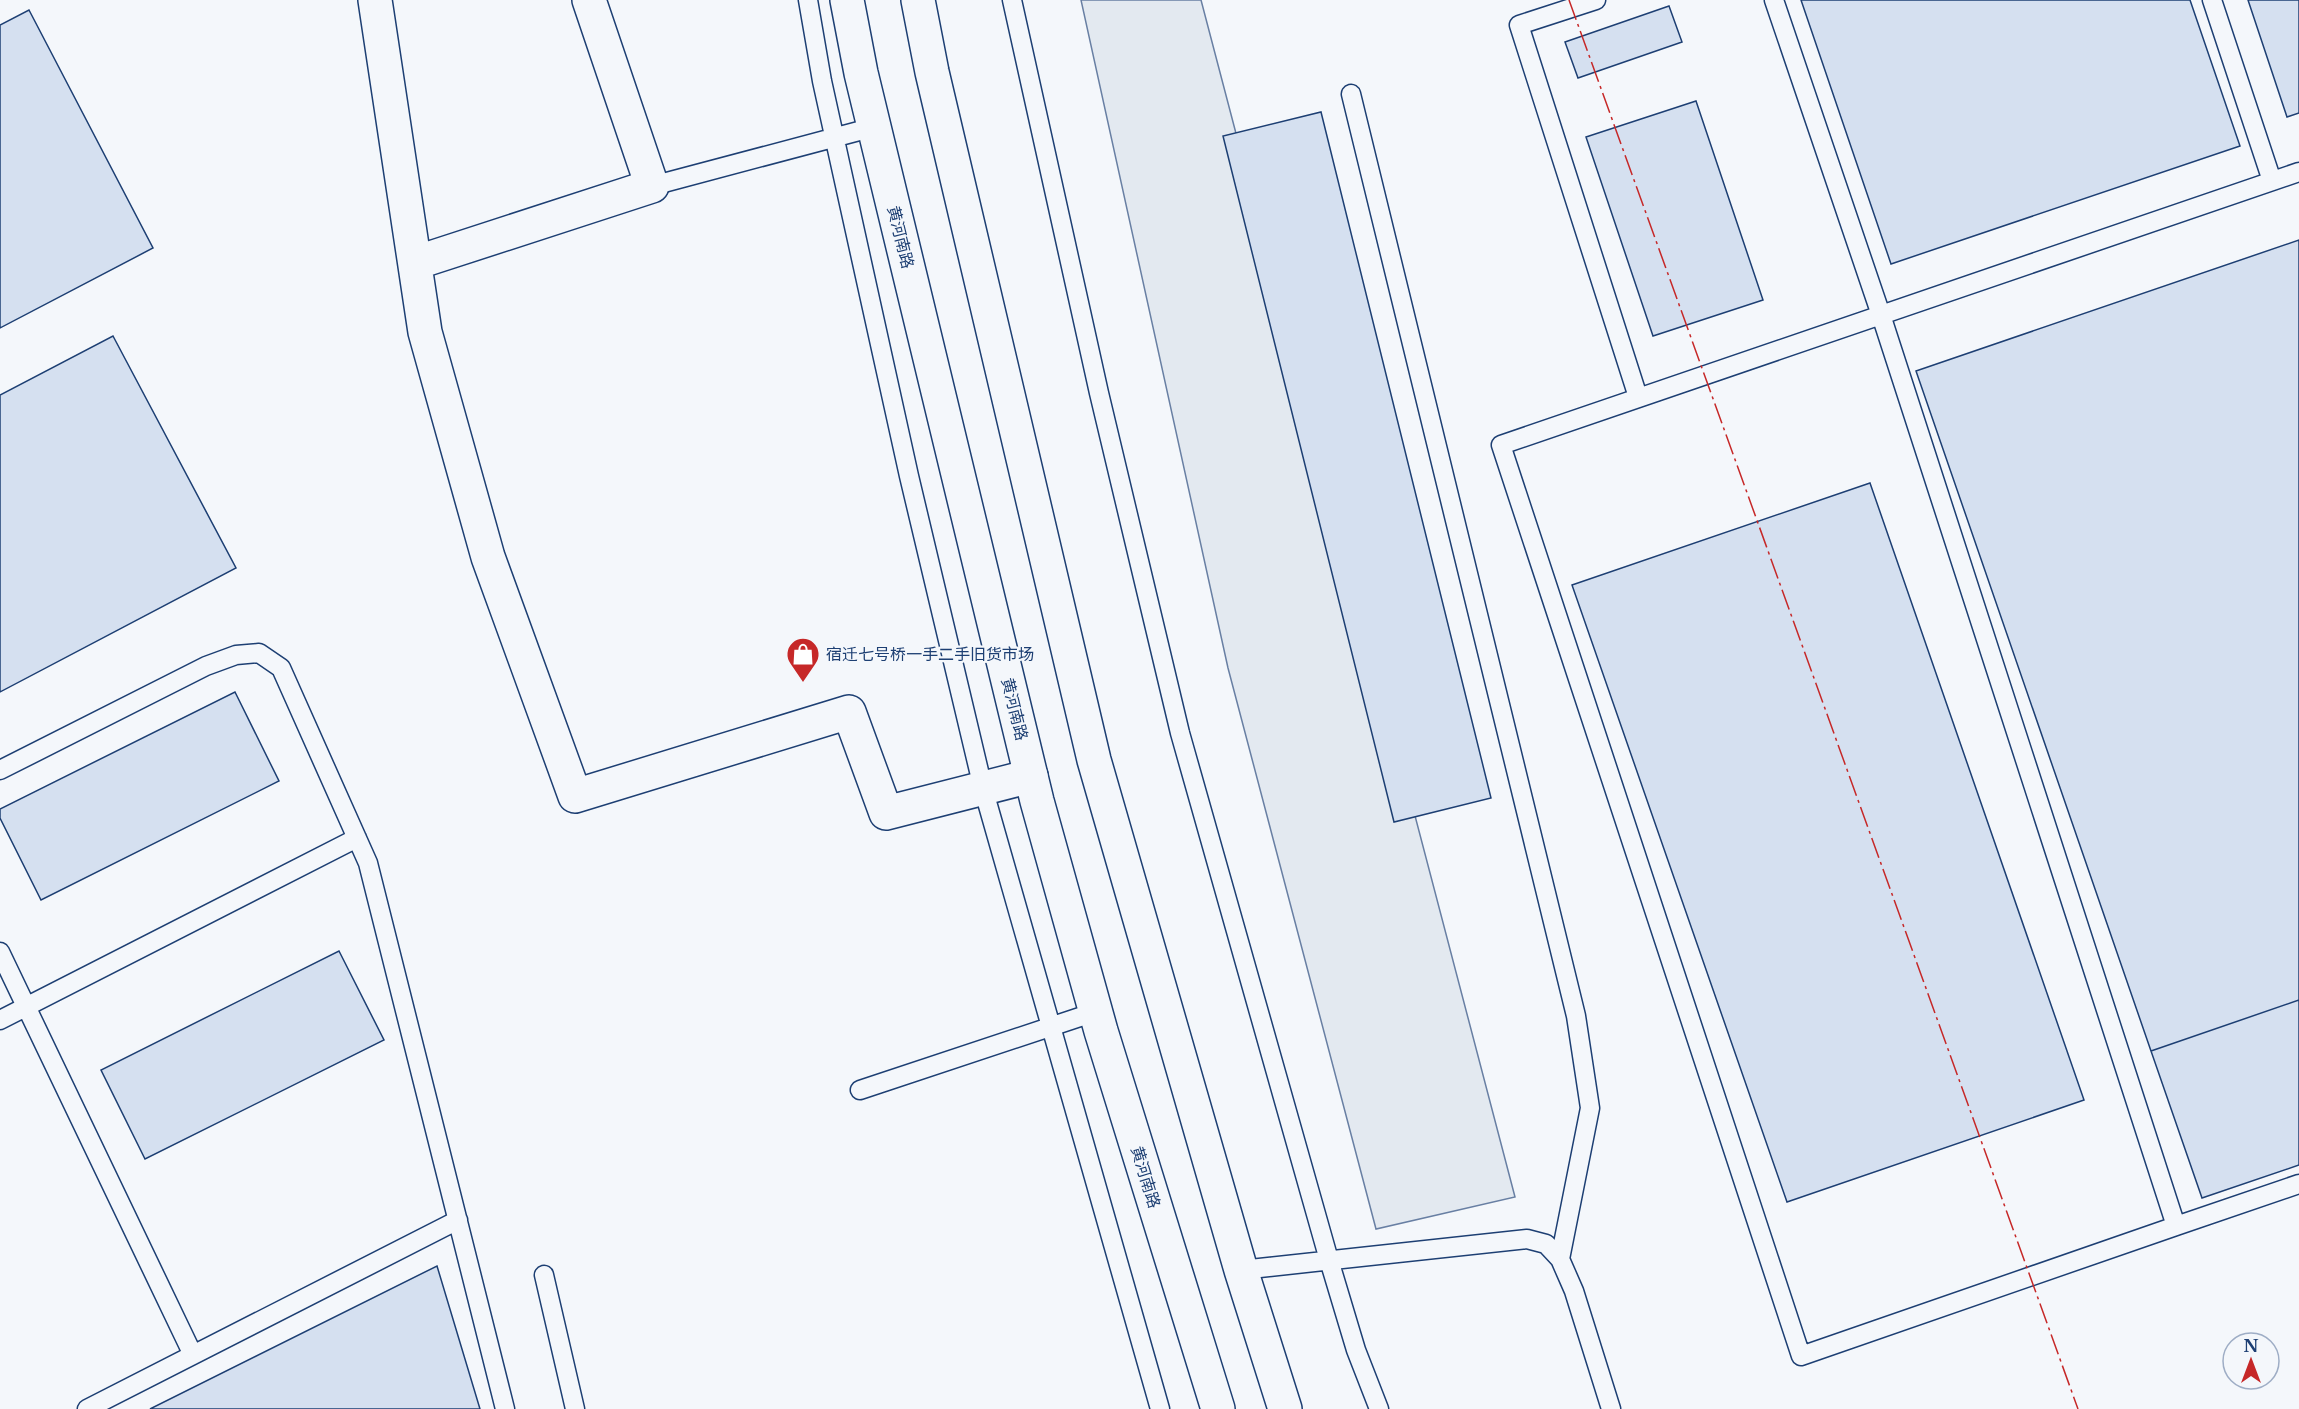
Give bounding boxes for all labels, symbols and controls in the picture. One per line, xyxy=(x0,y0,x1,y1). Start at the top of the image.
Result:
street label: 黄河南路 xyxy=(884,204,918,270)
shop icon: 宿迁七号桥一手二手旧货市场 xyxy=(785,636,821,683)
place label: 宿迁七号桥一手二手旧货市场 xyxy=(826,644,1034,664)
street label: 黄河南路 xyxy=(998,676,1032,742)
street label: 黄河南路 xyxy=(1127,1143,1165,1211)
north arrow xyxy=(2221,1331,2281,1391)
text: N xyxy=(2243,1336,2259,1356)

